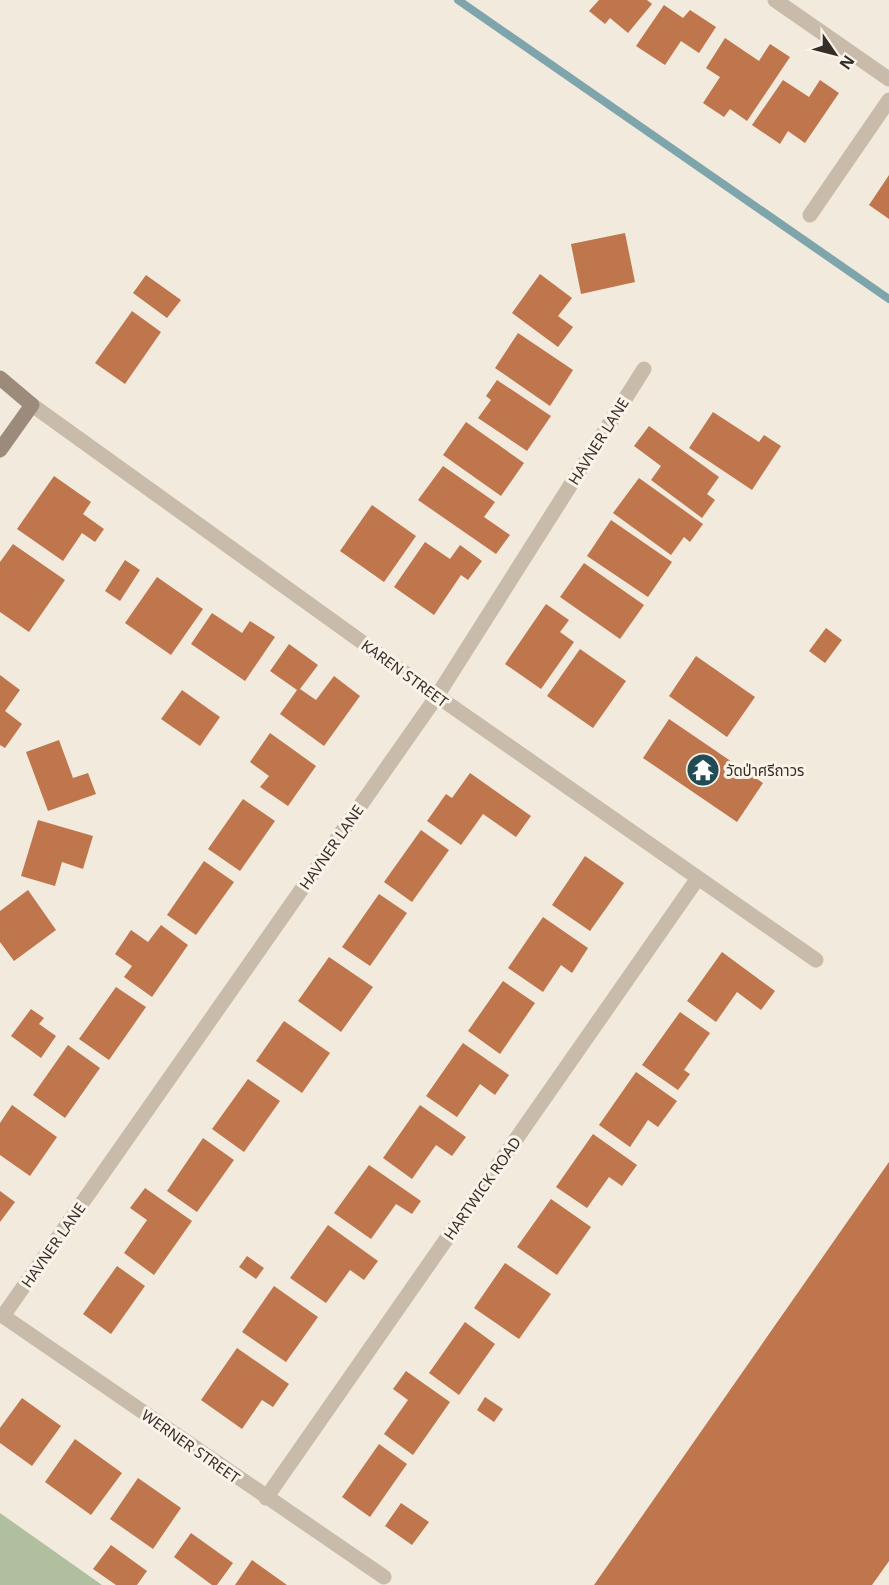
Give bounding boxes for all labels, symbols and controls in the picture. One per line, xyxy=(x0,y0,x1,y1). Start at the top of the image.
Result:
north arrow xyxy=(805,24,865,84)
text: N xyxy=(835,51,860,74)
street label: HAVNER LANE xyxy=(563,394,633,488)
street label: KAREN STREET xyxy=(358,635,453,712)
temple icon: วัดป่าศรีถาวร xyxy=(685,752,721,788)
place label: วัดป่าศรีถาวร xyxy=(726,760,804,780)
street label: HAVNER LANE xyxy=(294,801,368,893)
street label: HARTWICK ROAD xyxy=(439,1133,525,1243)
street label: HAVNER LANE xyxy=(16,1199,90,1291)
street label: WERNER STREET xyxy=(138,1405,245,1488)

